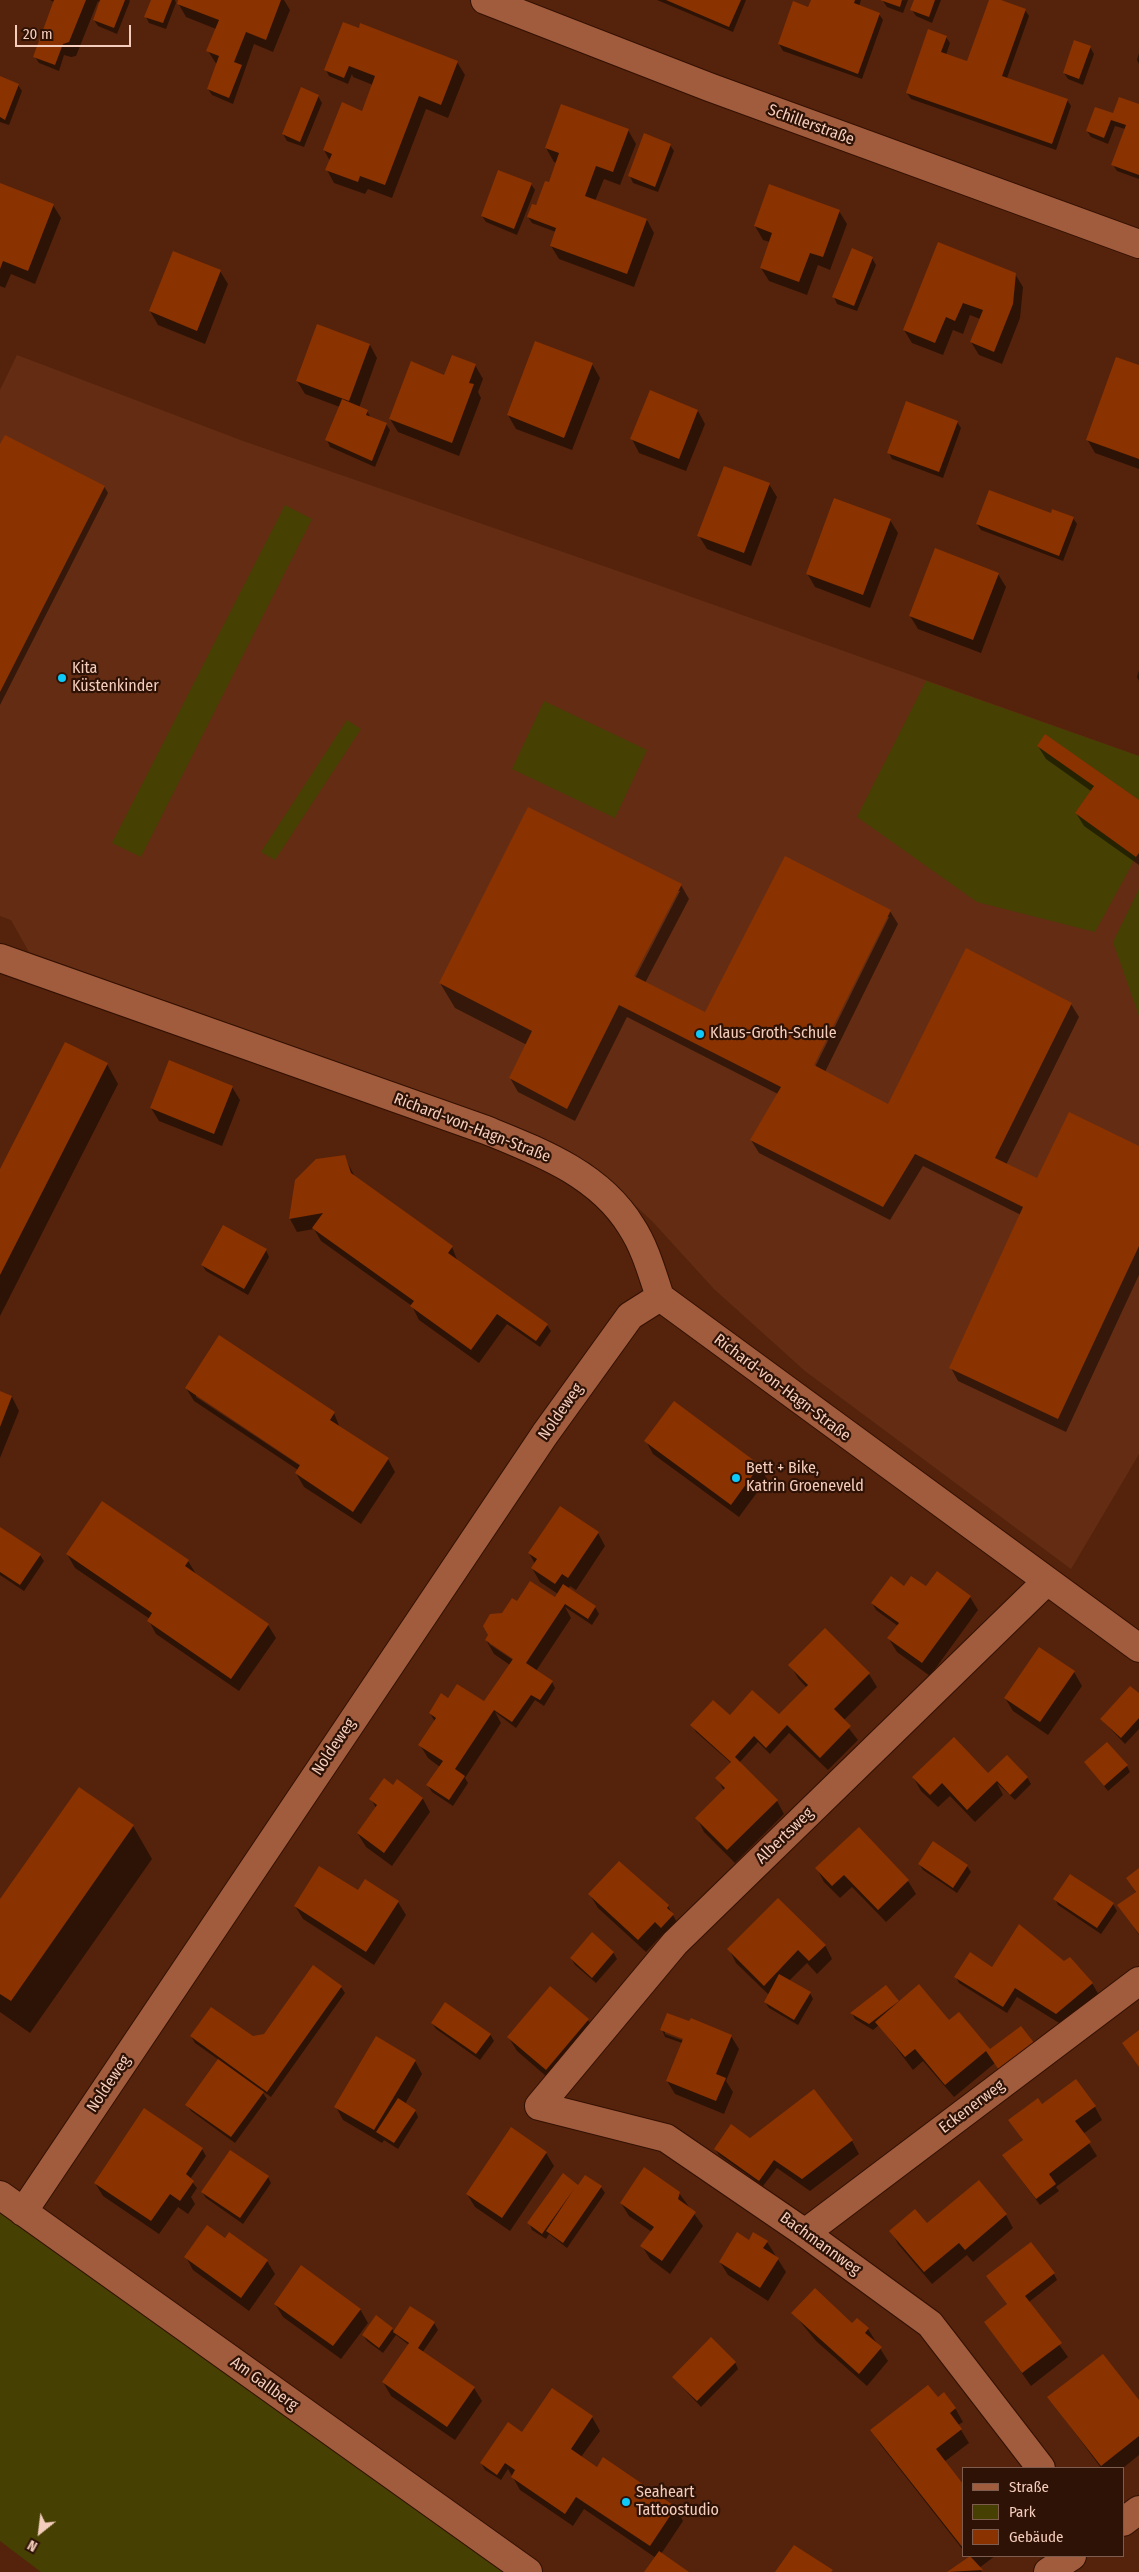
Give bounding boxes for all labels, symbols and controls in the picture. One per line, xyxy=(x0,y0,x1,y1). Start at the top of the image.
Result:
scale bar xyxy=(18,15,134,47)
text: 20 m xyxy=(23,25,53,43)
street label: Schillerstraße xyxy=(765,101,857,149)
place label: Kita Küstenkinder xyxy=(72,659,159,697)
marker: Kita Küstenkinder xyxy=(56,672,68,684)
place label: Klaus-Groth-Schule xyxy=(710,1024,837,1044)
marker: Klaus-Groth-Schule xyxy=(694,1028,706,1040)
street label: Richard-von-Hagn-Straße xyxy=(391,1089,553,1167)
street label: Richard-von-Hagn-Straße xyxy=(710,1330,854,1446)
street label: Noldeweg xyxy=(535,1380,587,1444)
place label: Bett + Bike, Katrin Groeneveld xyxy=(746,1459,864,1497)
marker: Bett + Bike, Katrin Groeneveld xyxy=(730,1472,742,1484)
street label: Noldeweg xyxy=(308,1715,360,1779)
street label: Albertsweg xyxy=(752,1804,818,1868)
street label: Noldeweg xyxy=(83,2052,135,2116)
street label: Eckenerweg xyxy=(935,2076,1009,2138)
street label: Bachmannweg xyxy=(776,2208,864,2280)
street label: Am Gallberg xyxy=(226,2353,302,2415)
legend xyxy=(962,2467,1124,2557)
text: Straße xyxy=(1009,2478,1049,2496)
place label: Seaheart Tattoostudio xyxy=(636,2483,719,2521)
marker: Seaheart Tattoostudio xyxy=(620,2496,632,2508)
text: Park xyxy=(1009,2503,1036,2521)
north arrow xyxy=(15,2507,65,2557)
text: Gebäude xyxy=(1009,2528,1064,2546)
text: N xyxy=(25,2536,40,2555)

